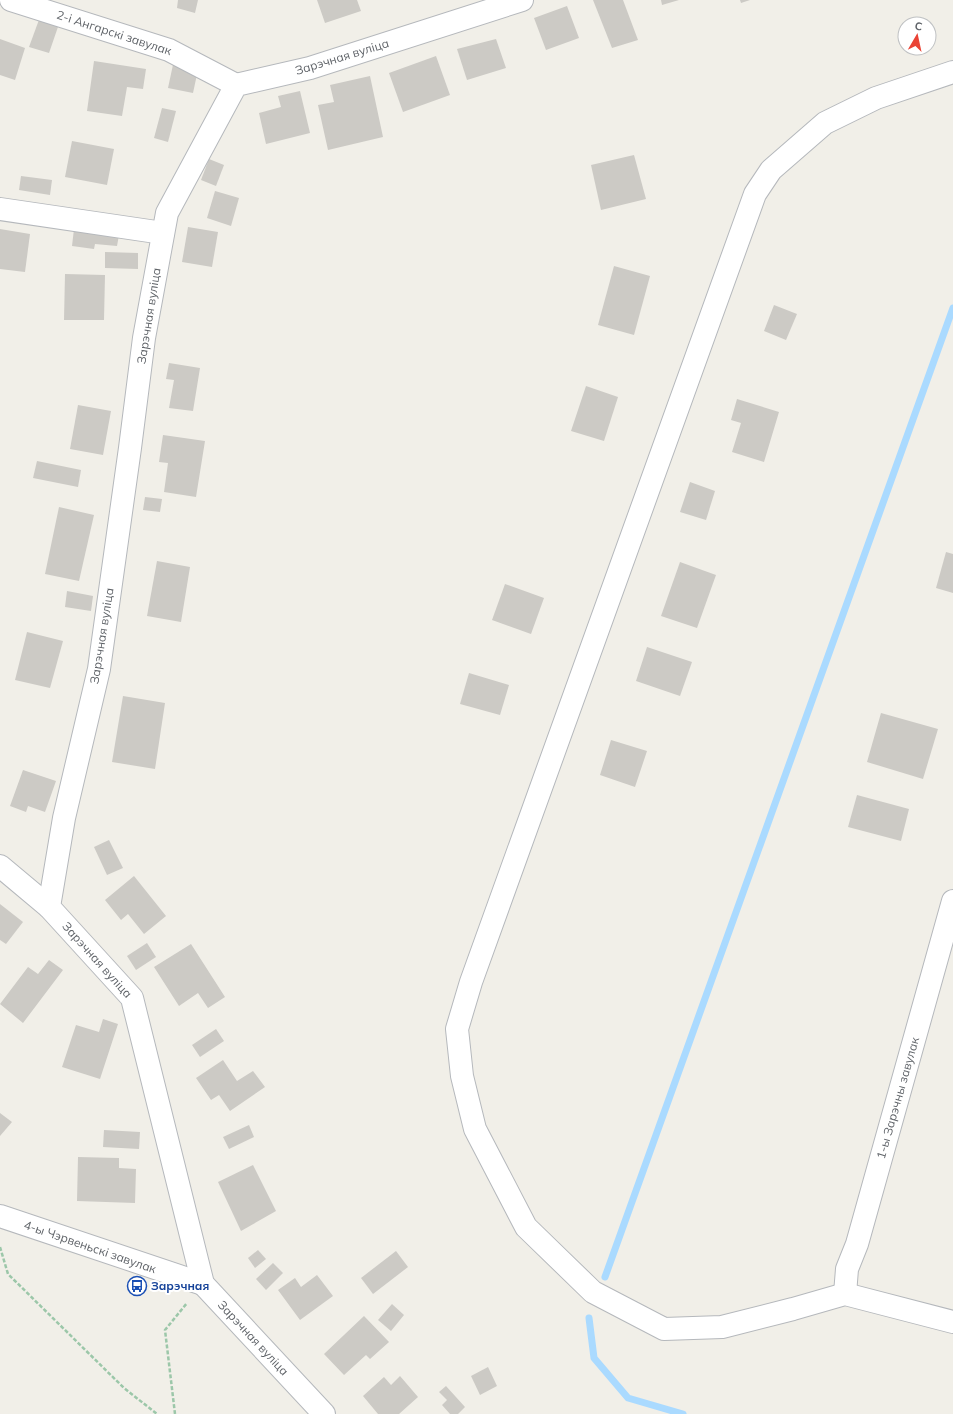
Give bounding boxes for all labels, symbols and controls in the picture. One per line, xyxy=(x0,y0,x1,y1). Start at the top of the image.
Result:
street label: 2-і Ангарскі завулак xyxy=(55,7,174,58)
north arrow xyxy=(897,16,937,56)
text: С xyxy=(914,19,924,34)
street label: Зарэчная вуліца xyxy=(293,35,391,78)
street label: Зарэчная вуліца xyxy=(133,267,164,365)
street label: Зарэчная вуліца xyxy=(86,587,117,685)
street label: Зарэчная вуліца xyxy=(59,919,135,1001)
street label: 1-ы Зарэчны завулак xyxy=(873,1035,922,1161)
street label: 4-ы Чэрвеньскі завулак xyxy=(22,1217,159,1276)
bus stop icon: Зарэчная xyxy=(126,1275,148,1297)
place label: Зарэчная xyxy=(151,1278,209,1293)
street label: Зарэчная вуліца xyxy=(215,1297,292,1378)

